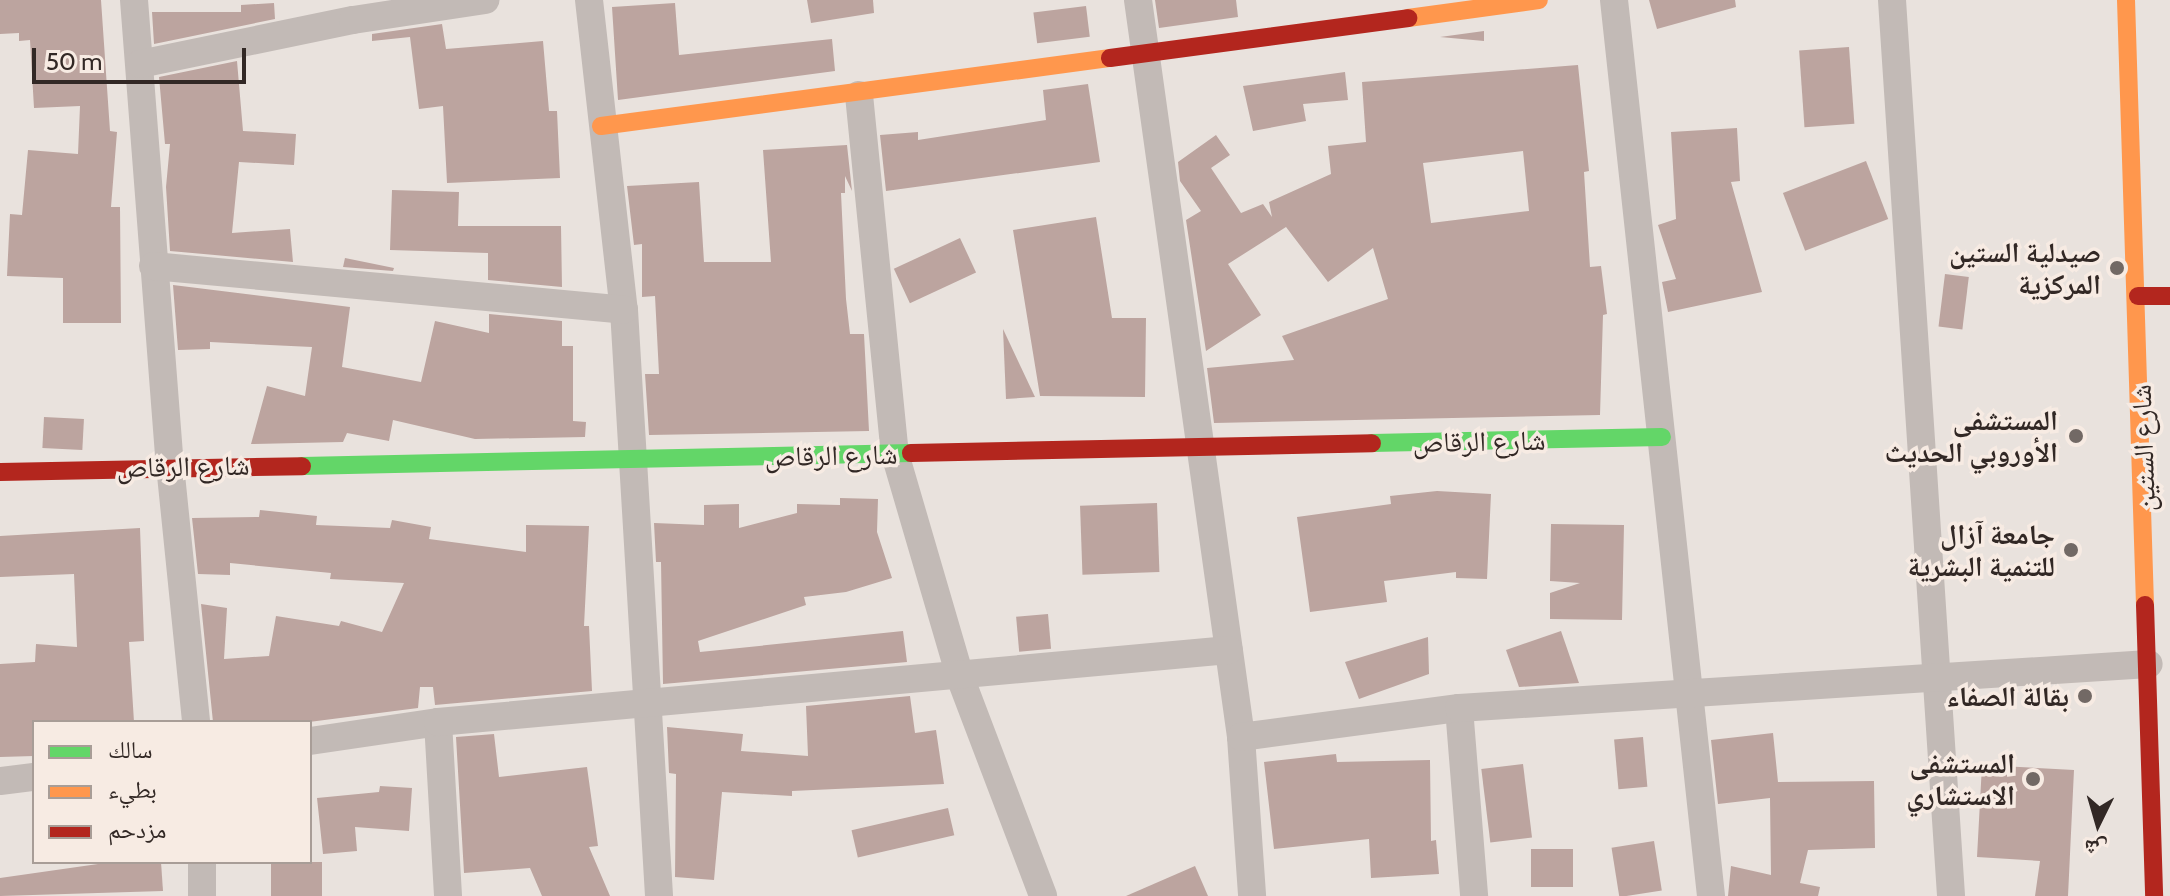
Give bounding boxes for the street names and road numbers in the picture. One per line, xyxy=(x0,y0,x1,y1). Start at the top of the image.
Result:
street label: شارع الستين xyxy=(2124,384,2162,512)
street label: شارع الرقاص xyxy=(1412,423,1546,459)
street label: شارع الرقاص xyxy=(764,437,898,473)
street label: شارع الرقاص xyxy=(116,448,250,484)

